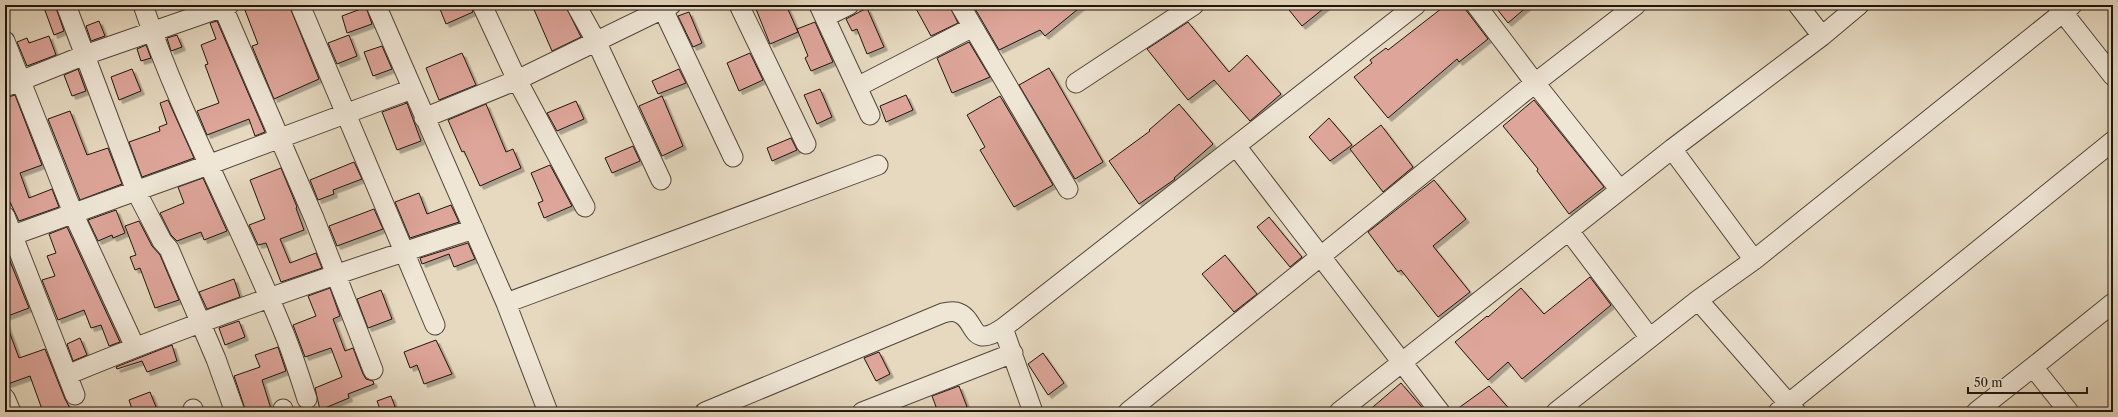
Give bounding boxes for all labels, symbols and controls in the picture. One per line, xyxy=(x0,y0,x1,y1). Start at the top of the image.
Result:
scale bar xyxy=(1968,369,2087,395)
text: 50 m xyxy=(1974,375,2003,390)

